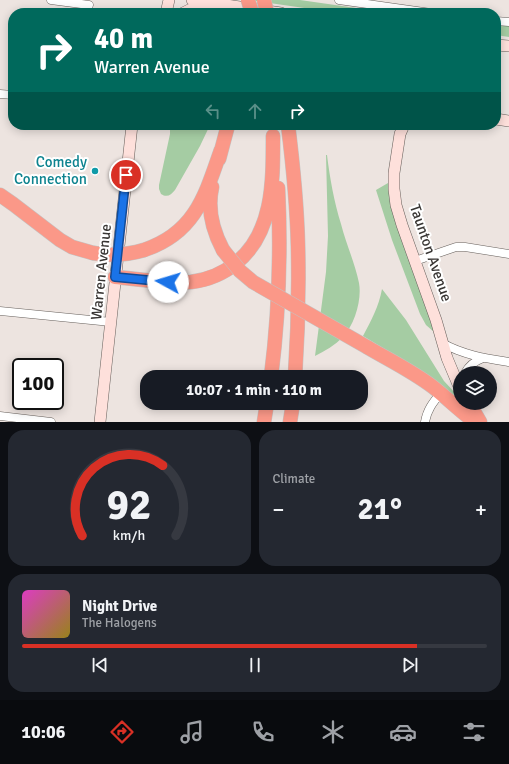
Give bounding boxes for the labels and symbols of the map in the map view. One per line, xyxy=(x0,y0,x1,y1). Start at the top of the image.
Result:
place label: Comedy Connection xyxy=(14,153,87,188)
pin xyxy=(109,158,143,192)
marker: Comedy Connection xyxy=(90,166,100,176)
street label: Taunton Avenue xyxy=(406,202,456,304)
street label: Warren Avenue xyxy=(87,223,115,321)
position arrow xyxy=(147,261,189,303)
speed limit sign: 100 xyxy=(12,358,64,410)

